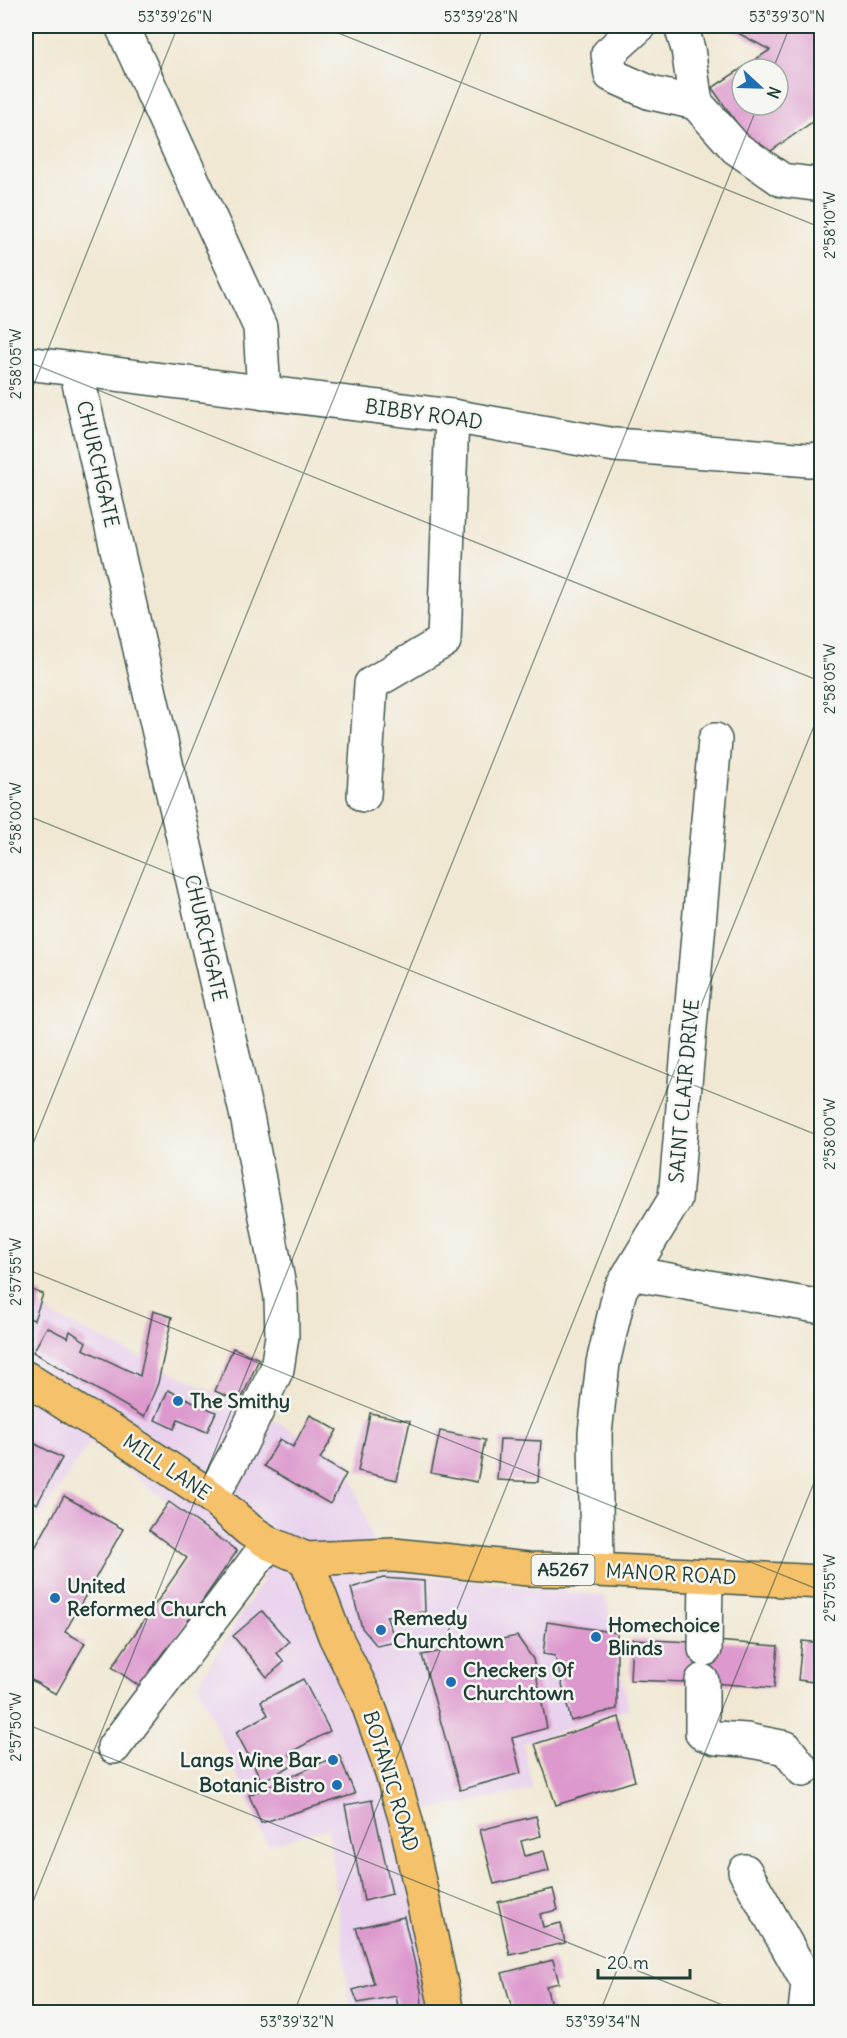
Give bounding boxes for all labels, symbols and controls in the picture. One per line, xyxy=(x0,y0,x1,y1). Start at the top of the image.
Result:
text: 53°39'26"N xyxy=(138,7,212,26)
text: 53°39'28"N xyxy=(444,7,518,26)
text: 53°39'30"N xyxy=(749,7,825,26)
north arrow xyxy=(730,57,790,117)
text: N xyxy=(763,84,785,101)
text: 2°58'10"W xyxy=(820,191,839,259)
text: 2°58'05"W xyxy=(6,328,25,399)
street label: BIBBY ROAD xyxy=(364,393,484,434)
street label: CHURCHGATE xyxy=(72,398,125,530)
text: 2°58'05"W xyxy=(820,643,839,714)
text: 2°58'00"W xyxy=(6,782,25,854)
street label: CHURCHGATE xyxy=(180,872,233,1004)
street label: SAINT CLAIR DRIVE xyxy=(663,998,704,1184)
text: 2°58'00"W xyxy=(820,1098,839,1170)
text: 2°57'55"W xyxy=(6,1238,25,1306)
place label: The Smithy xyxy=(190,1388,290,1413)
marker: The Smithy xyxy=(171,1394,185,1408)
street label: MILL LANE xyxy=(119,1428,216,1505)
text: 2°57'55"W xyxy=(820,1554,839,1622)
road number: A5267 xyxy=(532,1555,594,1585)
street label: MANOR ROAD xyxy=(605,1558,737,1589)
place label: United Reformed Church xyxy=(67,1573,227,1621)
marker: United Reformed Church xyxy=(48,1591,62,1605)
place label: Remedy Churchtown xyxy=(393,1605,504,1653)
place label: Homechoice Blinds xyxy=(608,1612,720,1660)
marker: Remedy Churchtown xyxy=(374,1623,388,1637)
marker: Homechoice Blinds xyxy=(589,1630,603,1644)
place label: Checkers Of Churchtown xyxy=(463,1657,575,1705)
marker: Checkers Of Churchtown xyxy=(444,1675,458,1689)
text: 2°57'50"W xyxy=(6,1692,25,1762)
street label: BOTANIC ROAD xyxy=(358,1708,425,1854)
place label: Langs Wine Bar xyxy=(180,1747,322,1772)
marker: Langs Wine Bar xyxy=(326,1753,340,1767)
place label: Botanic Bistro xyxy=(199,1772,325,1797)
marker: Botanic Bistro xyxy=(330,1778,344,1792)
scale bar xyxy=(598,1942,690,1980)
text: 20 m xyxy=(607,1951,649,1974)
text: 53°39'32"N xyxy=(260,2012,334,2031)
text: 53°39'34"N xyxy=(566,2012,640,2031)

